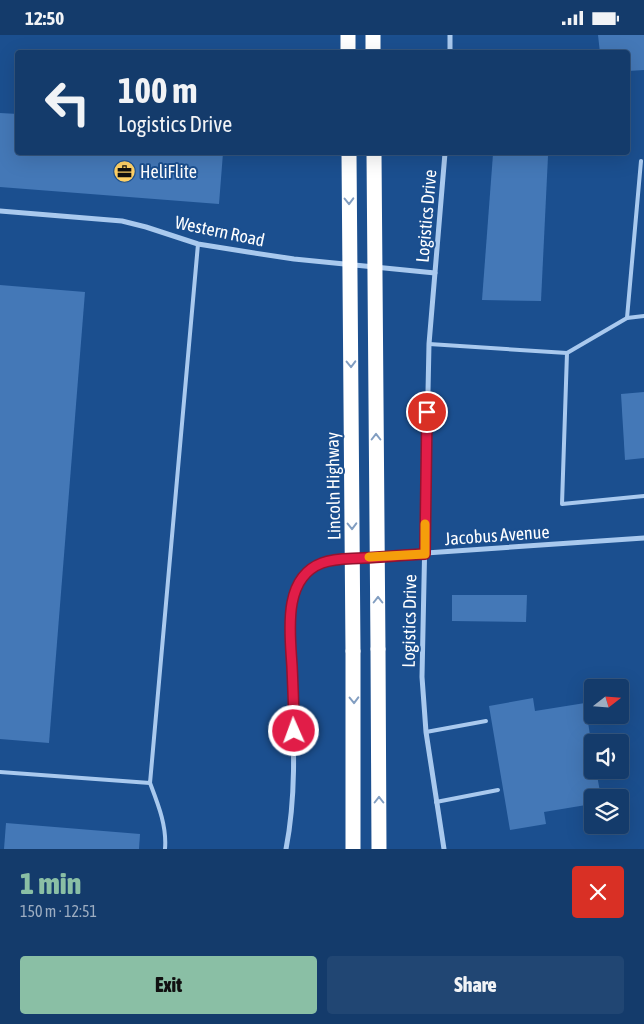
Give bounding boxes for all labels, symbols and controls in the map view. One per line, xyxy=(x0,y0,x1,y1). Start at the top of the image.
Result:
text: 12:50 xyxy=(25,7,64,29)
icon: left xyxy=(35,70,100,135)
text: 100 m xyxy=(118,70,197,110)
text: Logistics Drive xyxy=(118,111,232,137)
office icon: HeliFlite xyxy=(112,159,136,183)
place label: HeliFlite xyxy=(140,161,197,182)
street label: Logistics Drive xyxy=(411,169,441,263)
one-way arrow xyxy=(344,198,354,205)
street label: Western Road xyxy=(173,211,267,251)
one-way arrow xyxy=(346,360,356,368)
pin xyxy=(406,391,448,433)
icon: arrive xyxy=(413,398,441,426)
street label: Lincoln Highway xyxy=(322,432,344,540)
one-way arrow xyxy=(371,433,381,441)
street label: Jacobus Avenue xyxy=(444,521,550,549)
one-way arrow xyxy=(347,522,357,530)
street label: Logistics Drive xyxy=(398,574,420,668)
one-way arrow xyxy=(373,596,383,604)
north arrow xyxy=(584,679,629,724)
map controls xyxy=(584,679,629,834)
one-way arrow xyxy=(349,696,359,704)
position arrow xyxy=(267,704,319,756)
button: sound xyxy=(584,734,629,779)
button: layers xyxy=(584,789,629,834)
one-way arrow xyxy=(374,796,384,804)
text: 1 min xyxy=(20,866,81,900)
button: close xyxy=(572,866,624,918)
text: 150 m · 12:51 xyxy=(20,902,97,920)
button: Exit xyxy=(20,956,317,1014)
button: Share xyxy=(327,956,624,1014)

